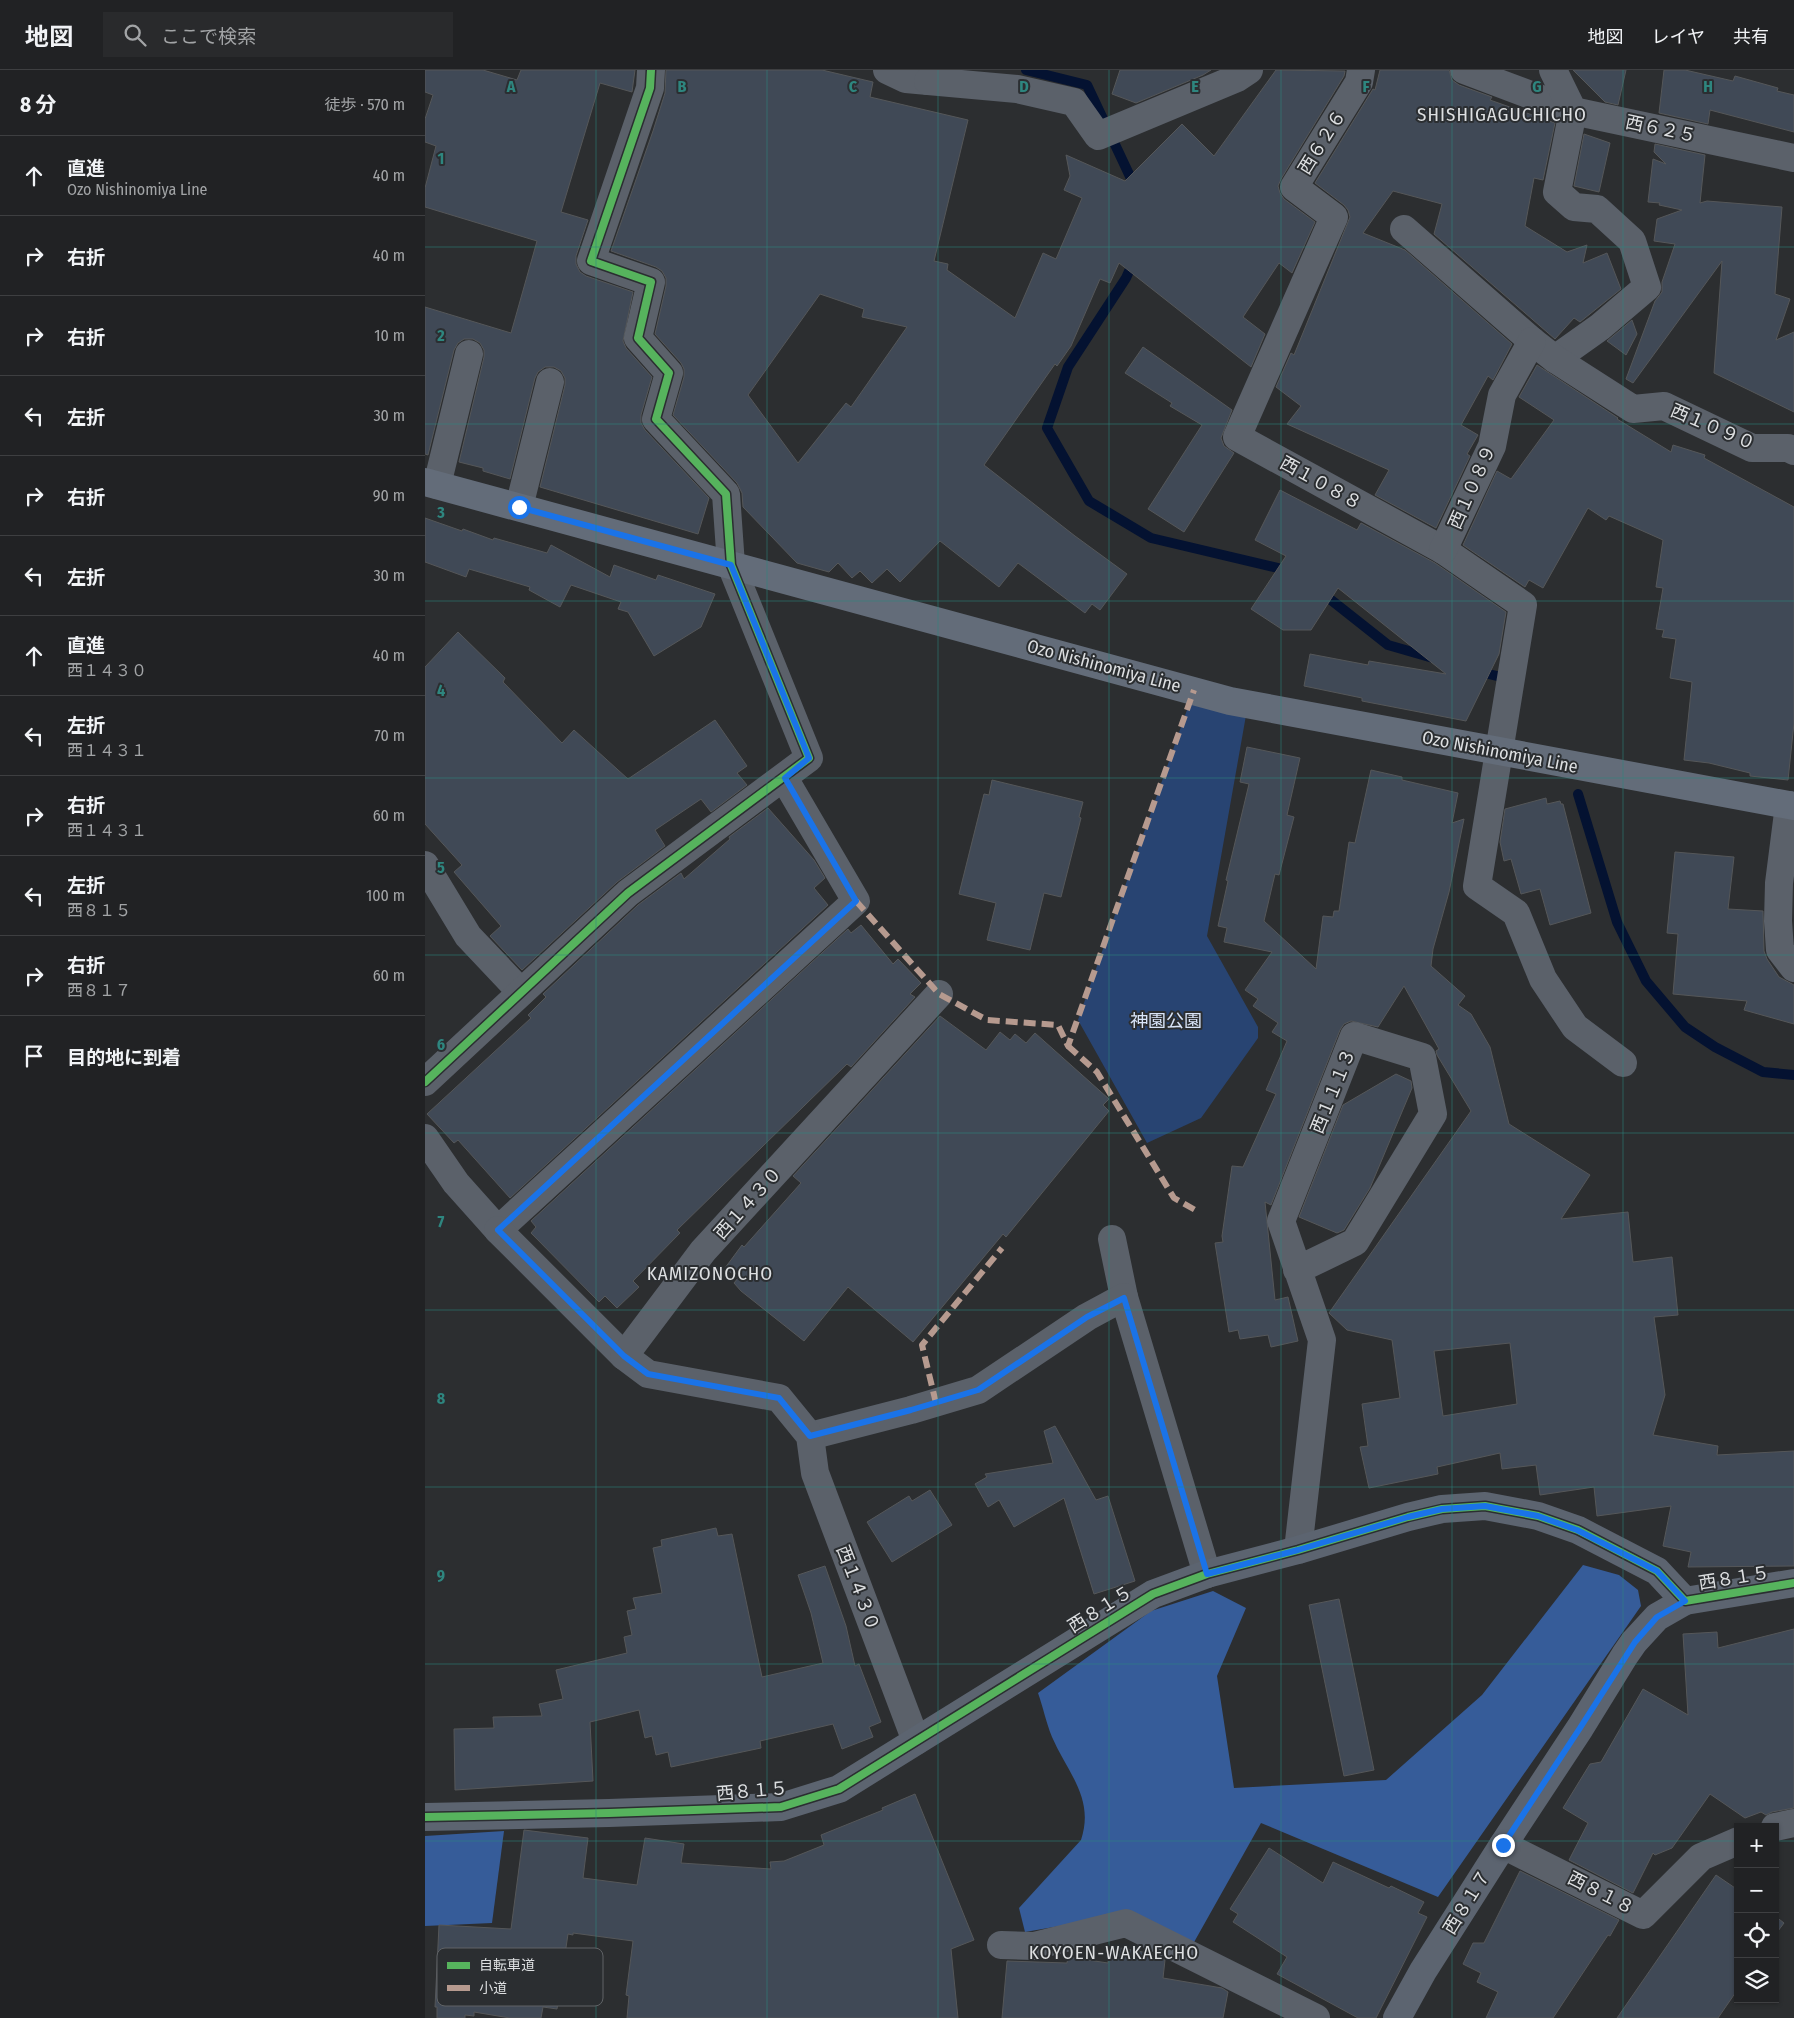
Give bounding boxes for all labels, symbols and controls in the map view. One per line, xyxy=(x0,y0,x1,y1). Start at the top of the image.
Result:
search box xyxy=(103,12,453,57)
icon: search xyxy=(121,21,149,49)
text: 地図 xyxy=(25,23,73,51)
text: ここで検索 xyxy=(161,25,256,48)
text: 地図 xyxy=(1588,26,1624,48)
text: レイヤ xyxy=(1652,26,1705,48)
text: 共有 xyxy=(1733,26,1769,48)
text: A xyxy=(506,77,516,96)
text: B xyxy=(678,77,687,96)
text: C xyxy=(849,77,858,96)
text: D xyxy=(1019,77,1029,96)
text: E xyxy=(1191,77,1199,96)
text: F xyxy=(1362,77,1370,96)
text: G xyxy=(1532,77,1542,96)
text: H xyxy=(1703,77,1713,96)
text: 8 分 xyxy=(20,92,56,118)
text: 徒歩 · 570 m xyxy=(324,95,405,114)
district label: SHISHIGAGUCHICHO xyxy=(1417,103,1587,126)
street label: 西６２６ xyxy=(1294,106,1350,178)
street label: 西６２５ xyxy=(1623,111,1699,147)
text: 1 xyxy=(438,149,444,168)
text: 直進 xyxy=(67,157,105,180)
icon: ahead xyxy=(20,162,48,190)
text: 40 m xyxy=(373,166,405,185)
text: Ozo Nishinomiya Line xyxy=(67,180,207,199)
icon: right xyxy=(20,242,48,270)
text: 右折 xyxy=(67,246,105,269)
text: 40 m xyxy=(373,246,405,265)
icon: right xyxy=(20,322,48,350)
text: 右折 xyxy=(67,326,105,349)
text: 10 m xyxy=(374,326,405,345)
text: 2 xyxy=(436,326,445,345)
street label: 西１０９０ xyxy=(1667,399,1759,455)
icon: left xyxy=(20,402,48,430)
text: 左折 xyxy=(67,406,105,429)
text: 30 m xyxy=(373,406,405,425)
street label: 西１０８９ xyxy=(1444,441,1500,533)
street label: 西１０８８ xyxy=(1276,452,1366,514)
icon: right xyxy=(20,482,48,510)
text: 右折 xyxy=(67,486,105,509)
text: 90 m xyxy=(373,486,405,505)
route start xyxy=(508,496,531,519)
text: 3 xyxy=(436,503,445,522)
icon: left xyxy=(20,562,48,590)
text: 左折 xyxy=(67,566,105,589)
text: 30 m xyxy=(373,566,405,585)
text: 直進 xyxy=(67,634,105,657)
street label: Ozo Nishinomiya Line xyxy=(1025,635,1183,697)
icon: ahead xyxy=(20,642,48,670)
text: 40 m xyxy=(373,646,405,665)
text: 西１４３０ xyxy=(67,661,147,680)
text: 4 xyxy=(437,681,445,700)
text: 左折 xyxy=(67,714,105,737)
icon: left xyxy=(20,722,48,750)
text: 70 m xyxy=(374,726,405,745)
street label: Ozo Nishinomiya Line xyxy=(1420,726,1580,778)
text: 西１４３１ xyxy=(67,741,147,760)
text: 右折 xyxy=(67,794,105,817)
icon: right xyxy=(20,802,48,830)
text: 60 m xyxy=(373,806,405,825)
text: 西１４３１ xyxy=(67,821,147,840)
text: 5 xyxy=(437,858,445,877)
text: 左折 xyxy=(67,874,105,897)
icon: left xyxy=(20,882,48,910)
text: 100 m xyxy=(366,886,405,905)
text: 西８１５ xyxy=(67,901,131,920)
text: 右折 xyxy=(67,954,105,977)
icon: right xyxy=(20,962,48,990)
text: 60 m xyxy=(373,966,405,985)
text: 西８１７ xyxy=(67,981,131,1000)
park label: 神園公園 xyxy=(1130,1010,1202,1032)
text: 6 xyxy=(437,1035,445,1054)
icon: arrive xyxy=(20,1042,48,1070)
street label: 西１１１３ xyxy=(1306,1045,1360,1137)
text: 目的地に到着 xyxy=(67,1046,181,1069)
street label: 西１４３０ xyxy=(710,1162,786,1244)
text: 7 xyxy=(438,1212,445,1231)
district label: KAMIZONOCHO xyxy=(647,1262,773,1285)
text: 8 xyxy=(437,1389,446,1408)
street label: 西１４３０ xyxy=(832,1542,884,1634)
street label: 西８１５ xyxy=(1697,1562,1771,1594)
text: 9 xyxy=(437,1566,445,1585)
street label: 西８１５ xyxy=(1064,1581,1136,1637)
street label: 西８１５ xyxy=(715,1777,789,1805)
map controls xyxy=(1734,1823,1779,2003)
button: + xyxy=(1734,1823,1779,1868)
route end xyxy=(1492,1834,1515,1857)
street label: 西８１７ xyxy=(1439,1866,1495,1938)
street label: 西８１８ xyxy=(1564,1867,1638,1919)
button: − xyxy=(1734,1868,1779,1913)
button: locate xyxy=(1734,1913,1779,1958)
district label: KOYOEN-WAKAECHO xyxy=(1029,1941,1199,1964)
legend xyxy=(437,1948,603,2006)
text: 自転車道 xyxy=(479,1957,535,1974)
button: layers xyxy=(1734,1958,1779,2003)
text: 小道 xyxy=(479,1980,507,1997)

